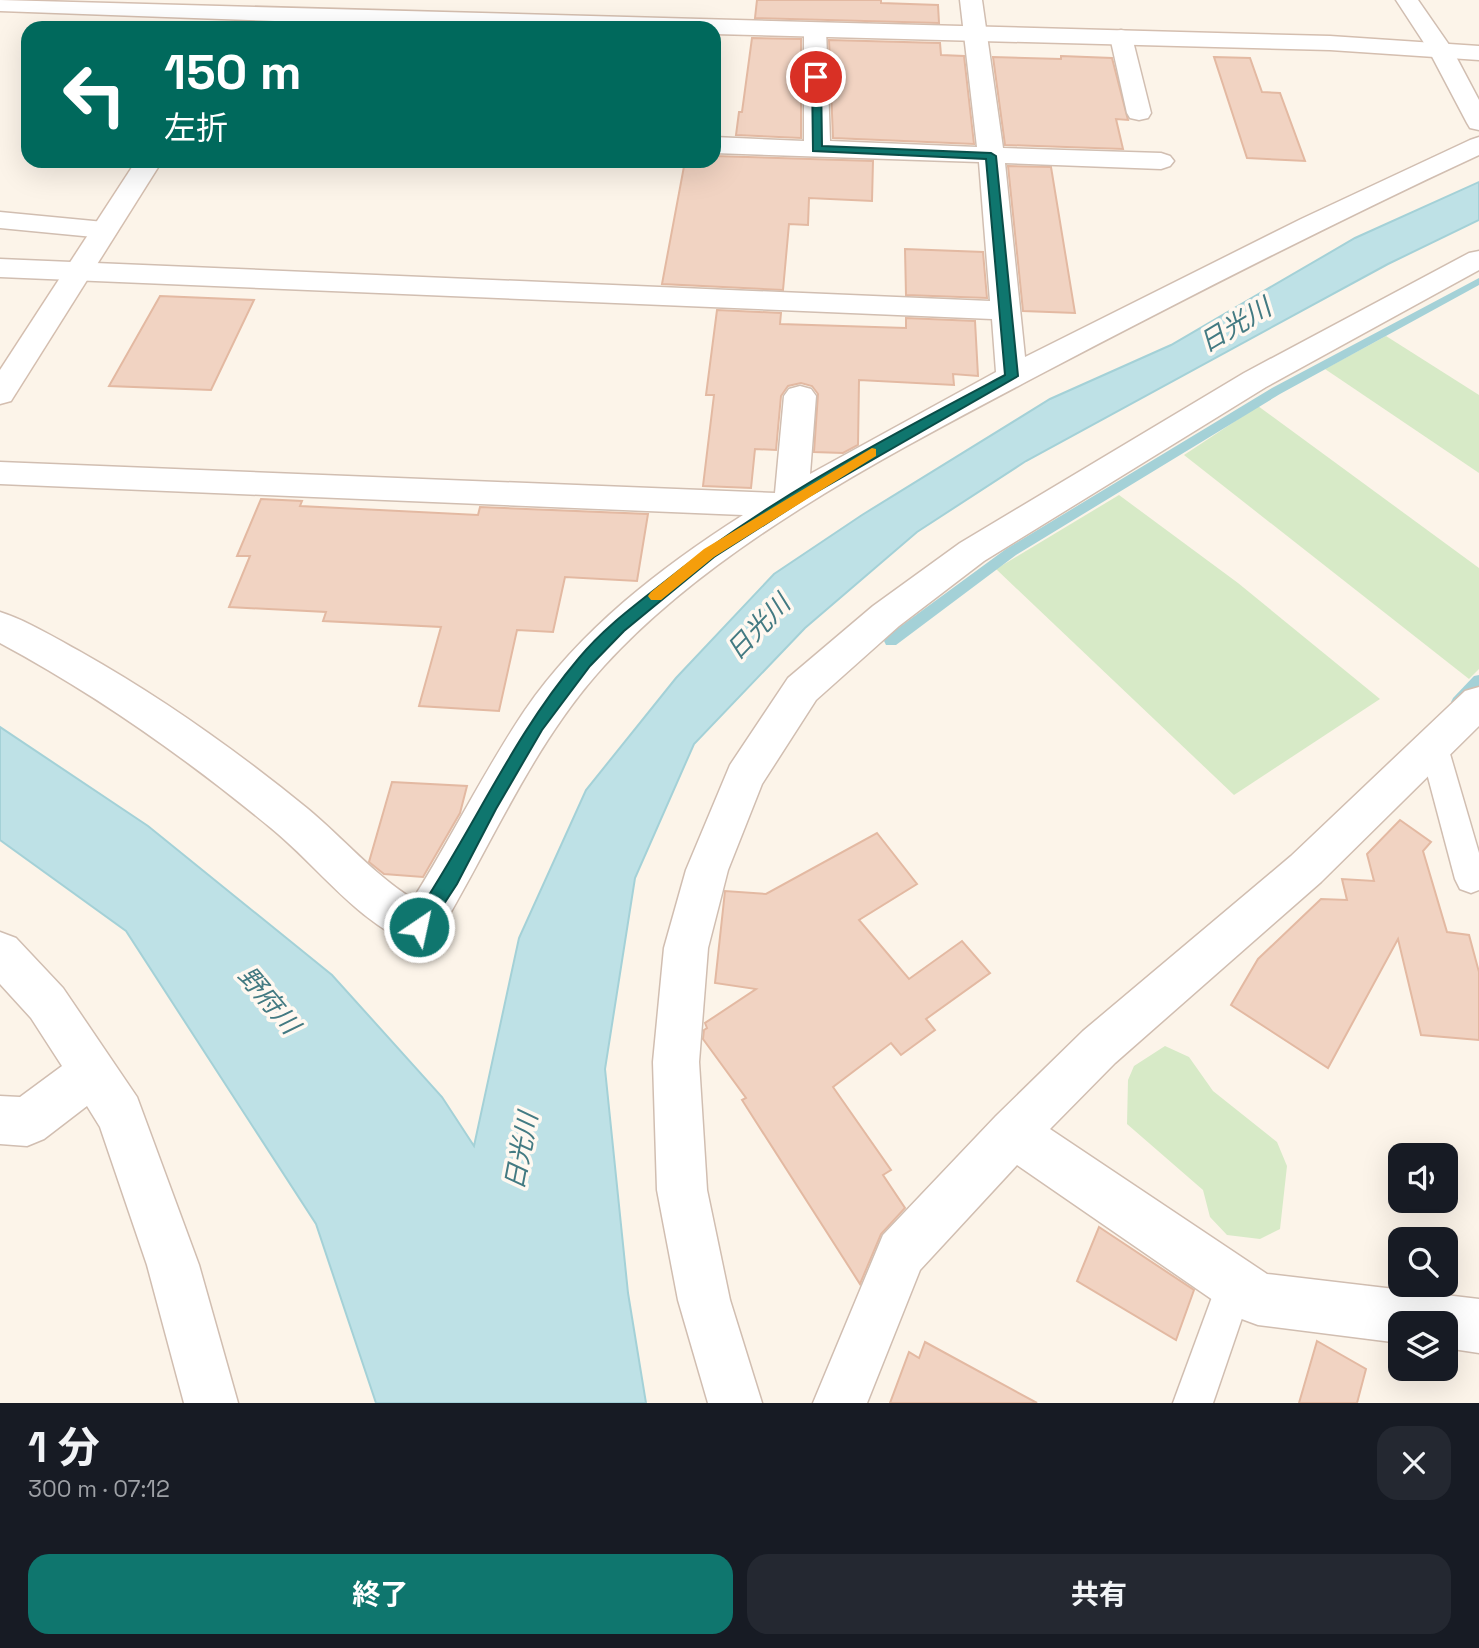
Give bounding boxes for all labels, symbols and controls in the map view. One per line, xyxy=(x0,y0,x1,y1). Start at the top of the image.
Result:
text: 150 m xyxy=(164,41,302,103)
pin xyxy=(786,47,846,107)
icon: left xyxy=(49,49,140,140)
icon: arrive xyxy=(797,58,835,96)
text: 左折 xyxy=(164,108,228,148)
water label: 日光川 xyxy=(1193,289,1280,360)
water label: 日光川 xyxy=(719,585,799,667)
position arrow xyxy=(382,890,456,964)
water label: 野府川 xyxy=(231,959,309,1043)
water label: 日光川 xyxy=(497,1107,546,1193)
map controls xyxy=(1388,1143,1458,1381)
button: sound xyxy=(1388,1143,1458,1213)
button: search xyxy=(1388,1227,1458,1297)
button: layers xyxy=(1388,1311,1458,1381)
text: 1 分 xyxy=(28,1421,100,1474)
button: close xyxy=(1377,1426,1451,1500)
text: 300 m · 07:12 xyxy=(28,1474,170,1504)
button: 終了 xyxy=(28,1554,733,1634)
button: 共有 xyxy=(747,1554,1451,1634)

